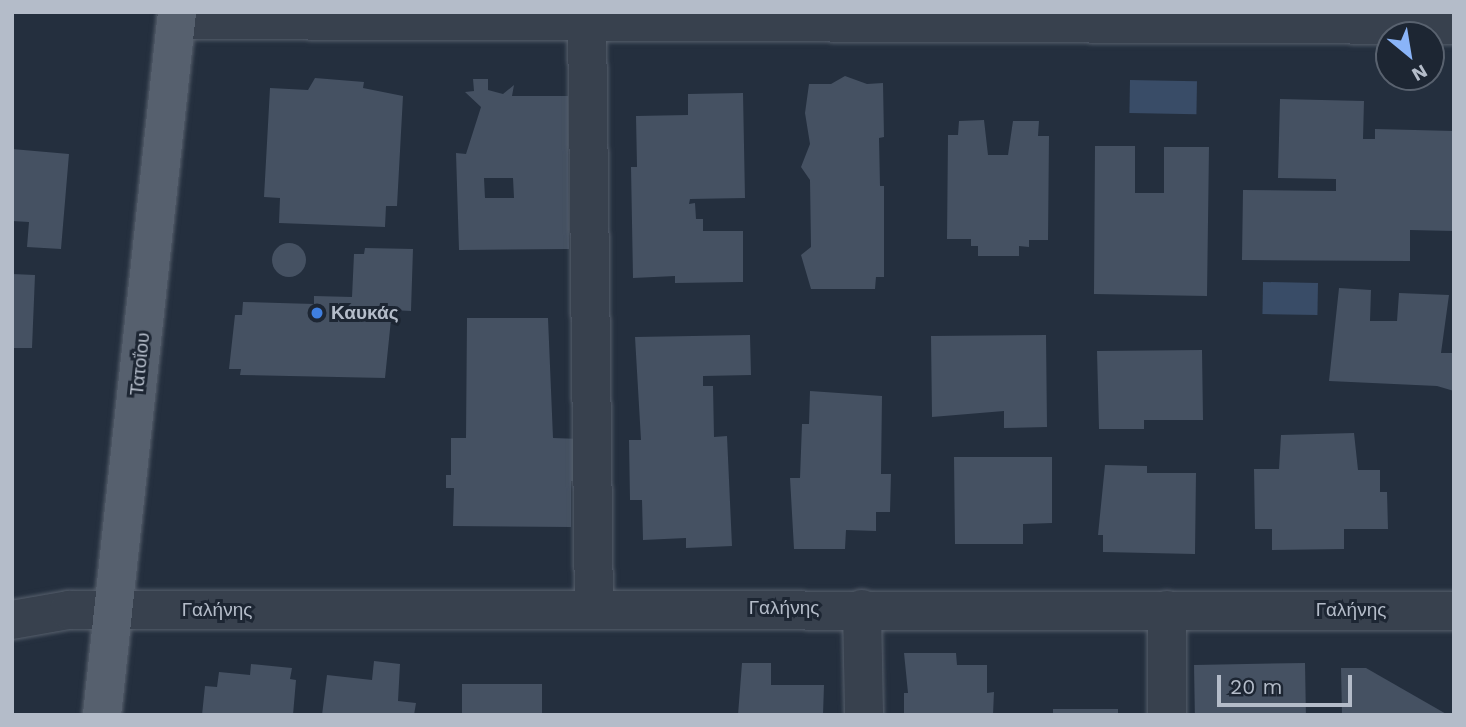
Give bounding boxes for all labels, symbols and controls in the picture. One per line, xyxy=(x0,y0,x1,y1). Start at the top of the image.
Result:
north arrow xyxy=(1375,21,1445,91)
text: N xyxy=(1408,59,1432,86)
place label: Καυκάς xyxy=(331,302,399,324)
marker: Καυκάς xyxy=(309,305,325,321)
street label: Τατοΐου xyxy=(125,331,155,397)
street label: Γαλήνης xyxy=(749,597,819,619)
street label: Γαλήνης xyxy=(182,599,252,621)
street label: Γαλήνης xyxy=(1316,599,1386,621)
scale bar xyxy=(1221,660,1356,704)
text: 20 m xyxy=(1230,674,1282,699)

